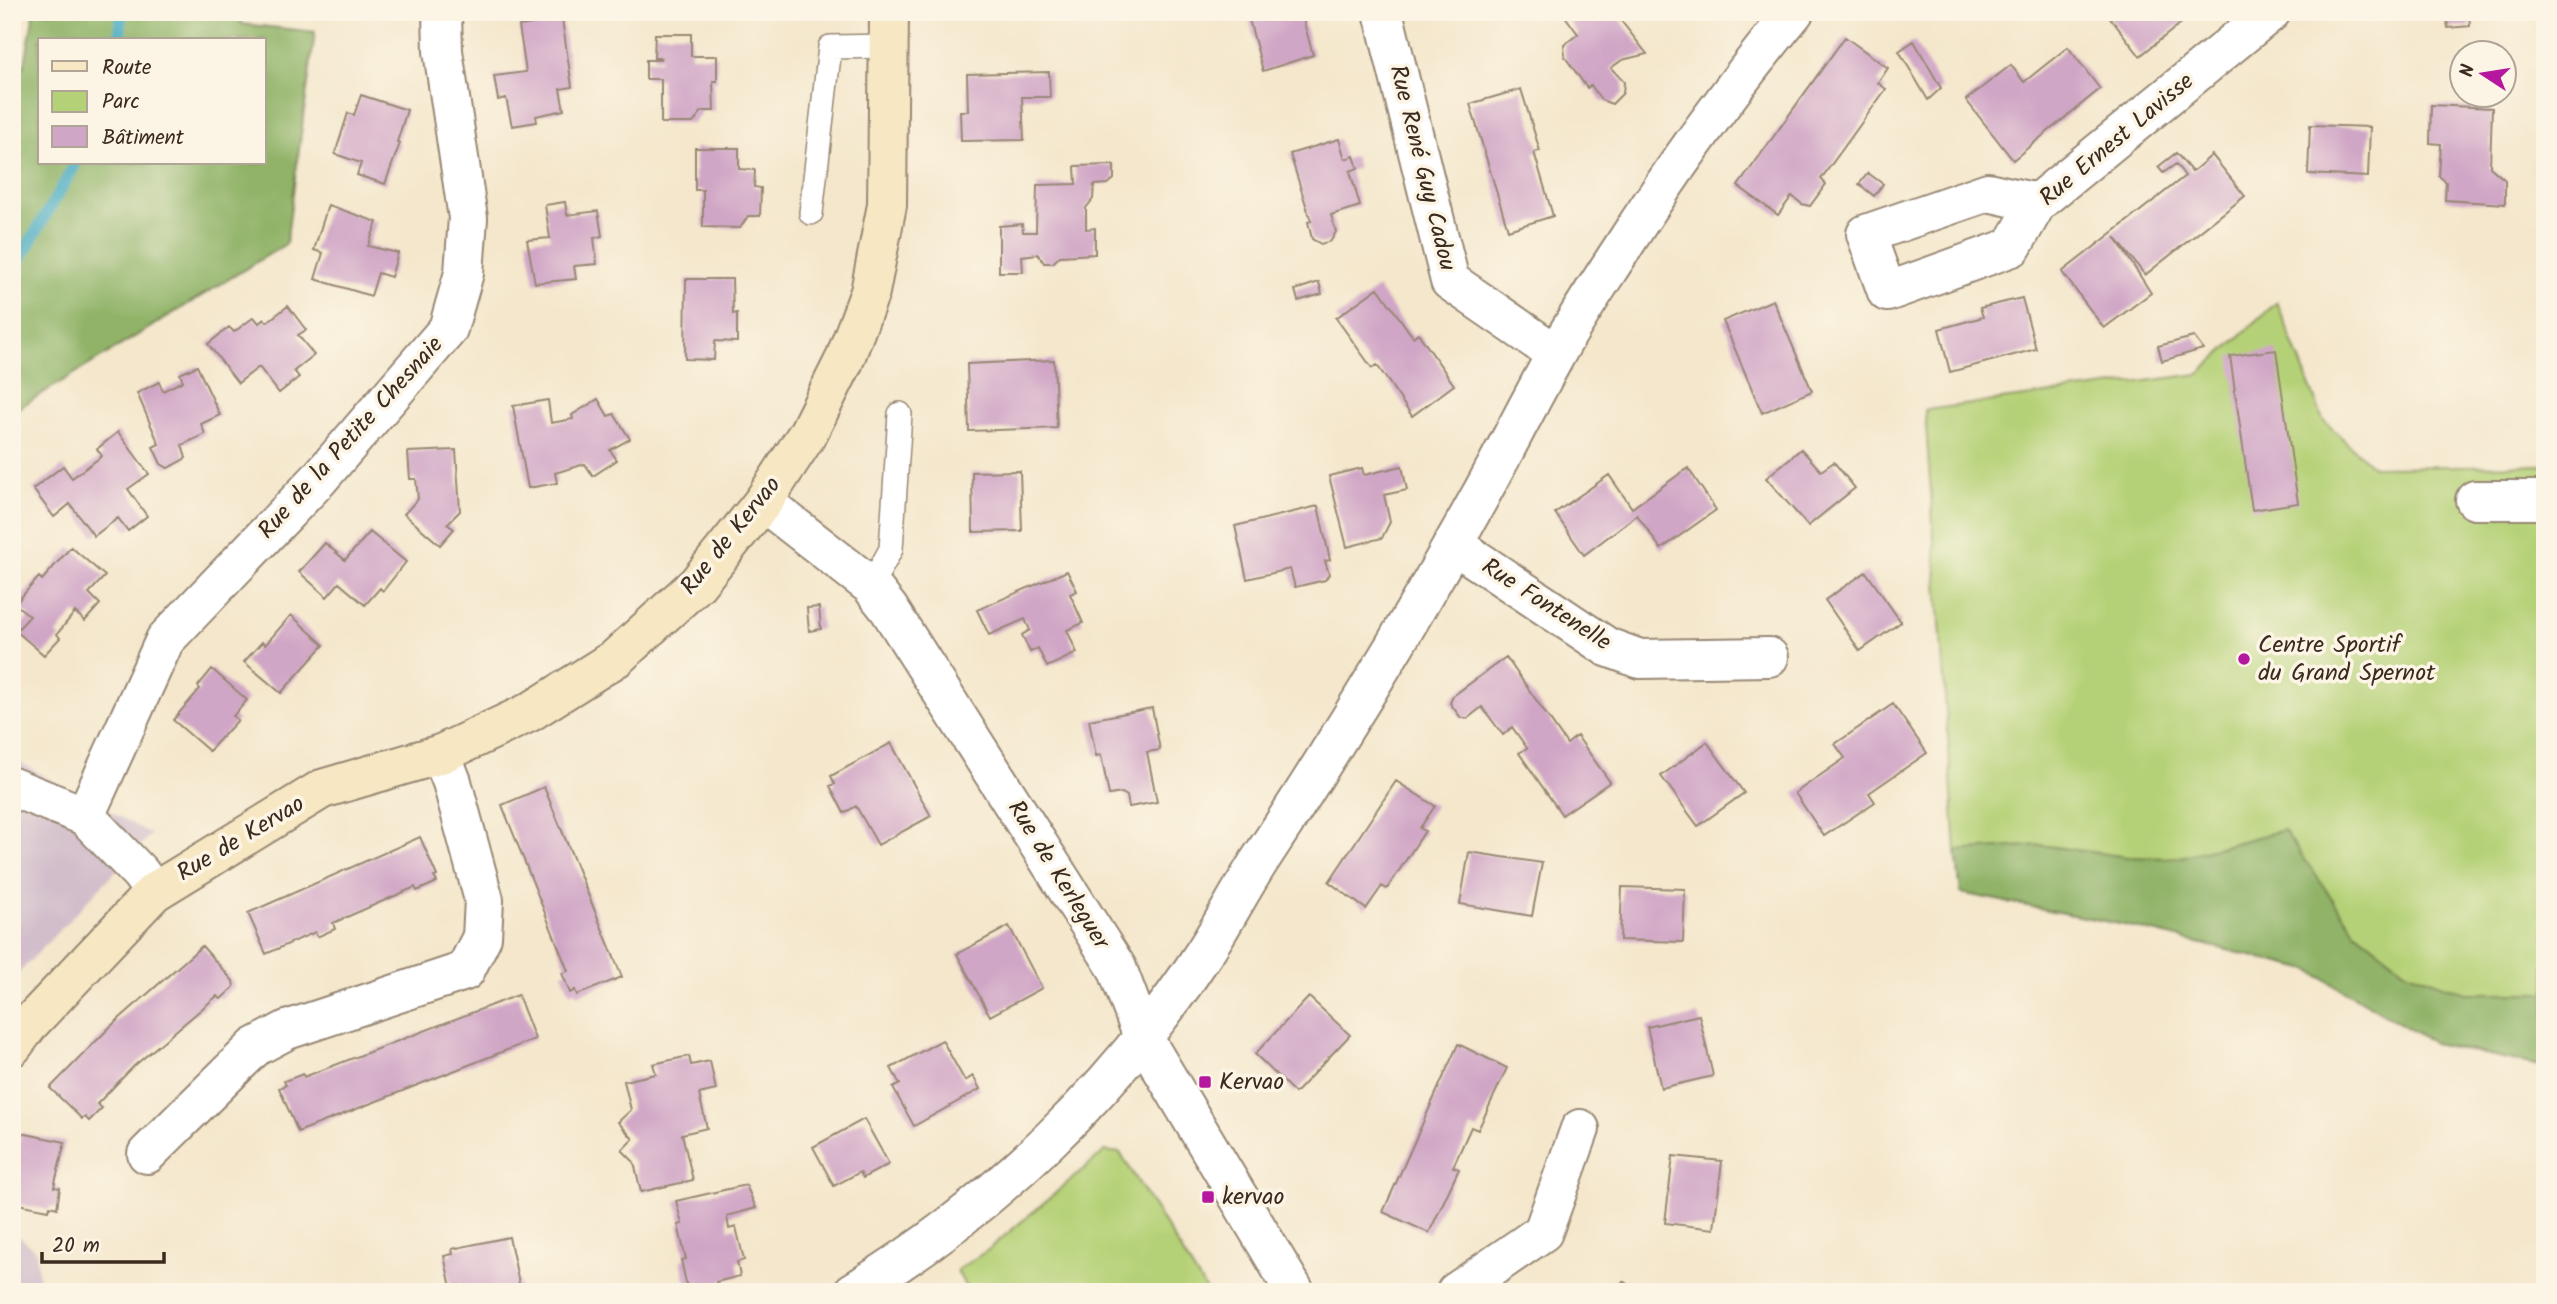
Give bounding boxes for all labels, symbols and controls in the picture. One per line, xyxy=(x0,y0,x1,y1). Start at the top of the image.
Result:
legend xyxy=(38,38,266,164)
north arrow xyxy=(2448,38,2518,108)
text: Route xyxy=(102,52,152,85)
street label: Rue René Guy Cadou xyxy=(1378,61,1467,275)
text: N xyxy=(2452,62,2484,80)
street label: Rue Ernest Lavisse xyxy=(2031,63,2203,217)
text: Parc xyxy=(102,86,140,119)
text: Bâtiment xyxy=(102,122,185,155)
street label: Rue de la Petite Chesnaie xyxy=(249,327,453,549)
street label: Rue de Kervao xyxy=(671,468,791,604)
street label: Rue Fontenelle xyxy=(1473,548,1619,662)
place label: Centre Sportif du Grand Spernot xyxy=(2258,626,2436,693)
marker: Centre Sportif du Grand Spernot xyxy=(2236,651,2252,667)
street label: Rue de Kervao xyxy=(169,785,313,893)
street label: Rue de Kerleguer xyxy=(997,793,1121,959)
place label: Kervao xyxy=(1219,1063,1284,1102)
marker: Kervao xyxy=(1197,1074,1213,1090)
place label: kervao xyxy=(1222,1178,1284,1217)
marker: kervao xyxy=(1200,1189,1216,1205)
scale bar xyxy=(42,1220,164,1264)
text: 20 m xyxy=(52,1230,100,1263)

